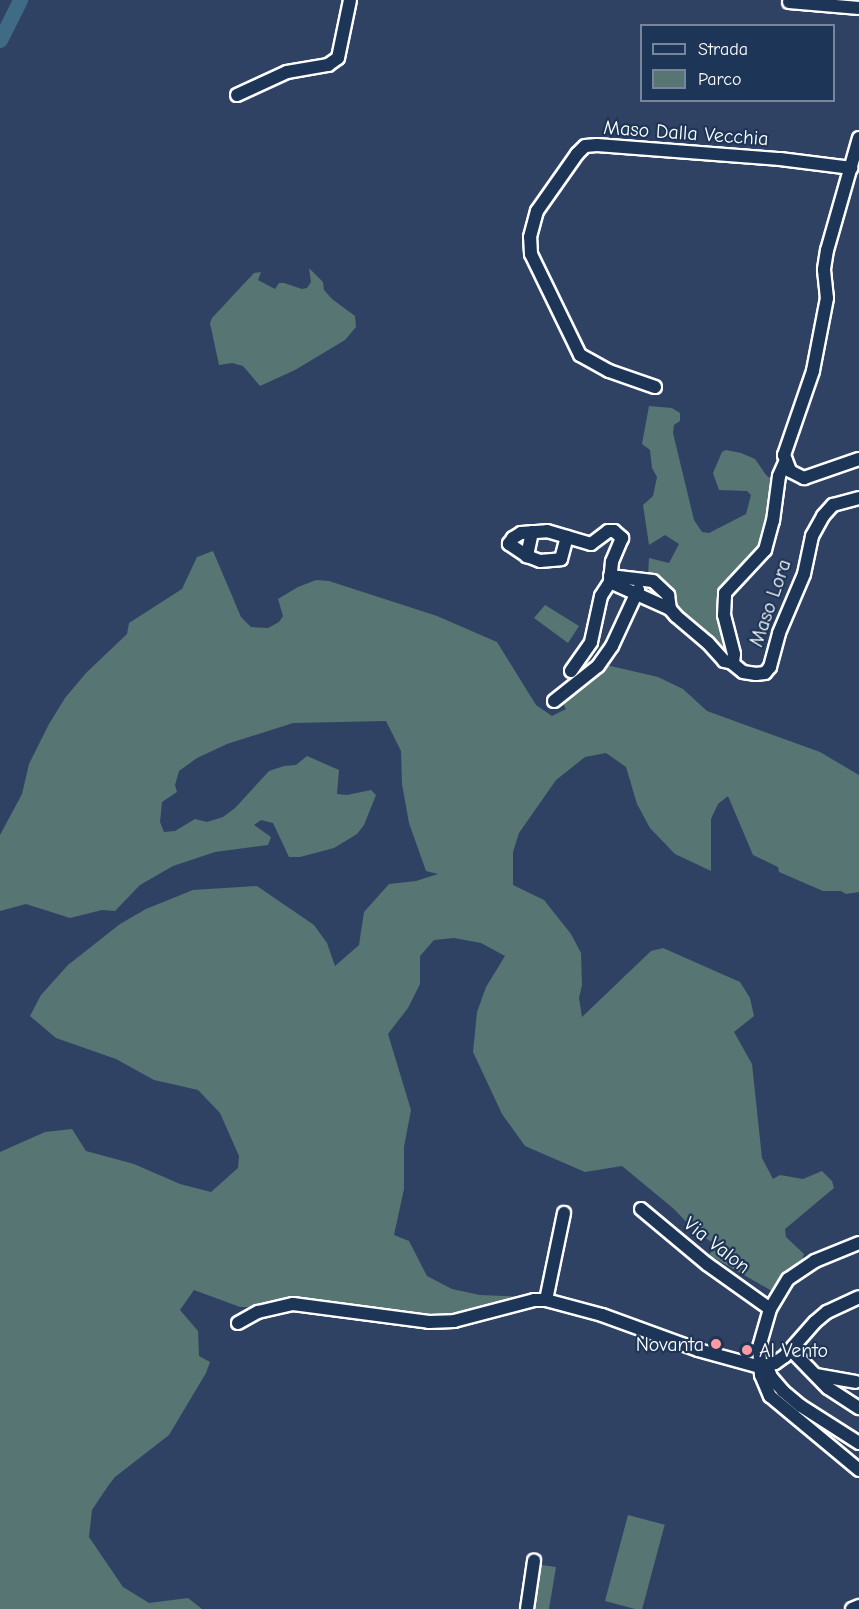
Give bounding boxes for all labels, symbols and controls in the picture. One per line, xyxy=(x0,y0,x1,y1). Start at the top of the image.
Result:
legend xyxy=(640,24,835,102)
text: Strada xyxy=(698,39,748,60)
text: Parco xyxy=(698,69,741,90)
street label: Maso Dalla Vecchia xyxy=(603,115,769,151)
street label: Maso Lora xyxy=(744,556,796,650)
street label: Via Valon xyxy=(679,1211,755,1279)
place label: Novanta xyxy=(636,1332,704,1356)
marker: Novanta xyxy=(709,1337,723,1351)
place label: Al Vento xyxy=(759,1338,828,1362)
marker: Al Vento xyxy=(740,1343,754,1357)

